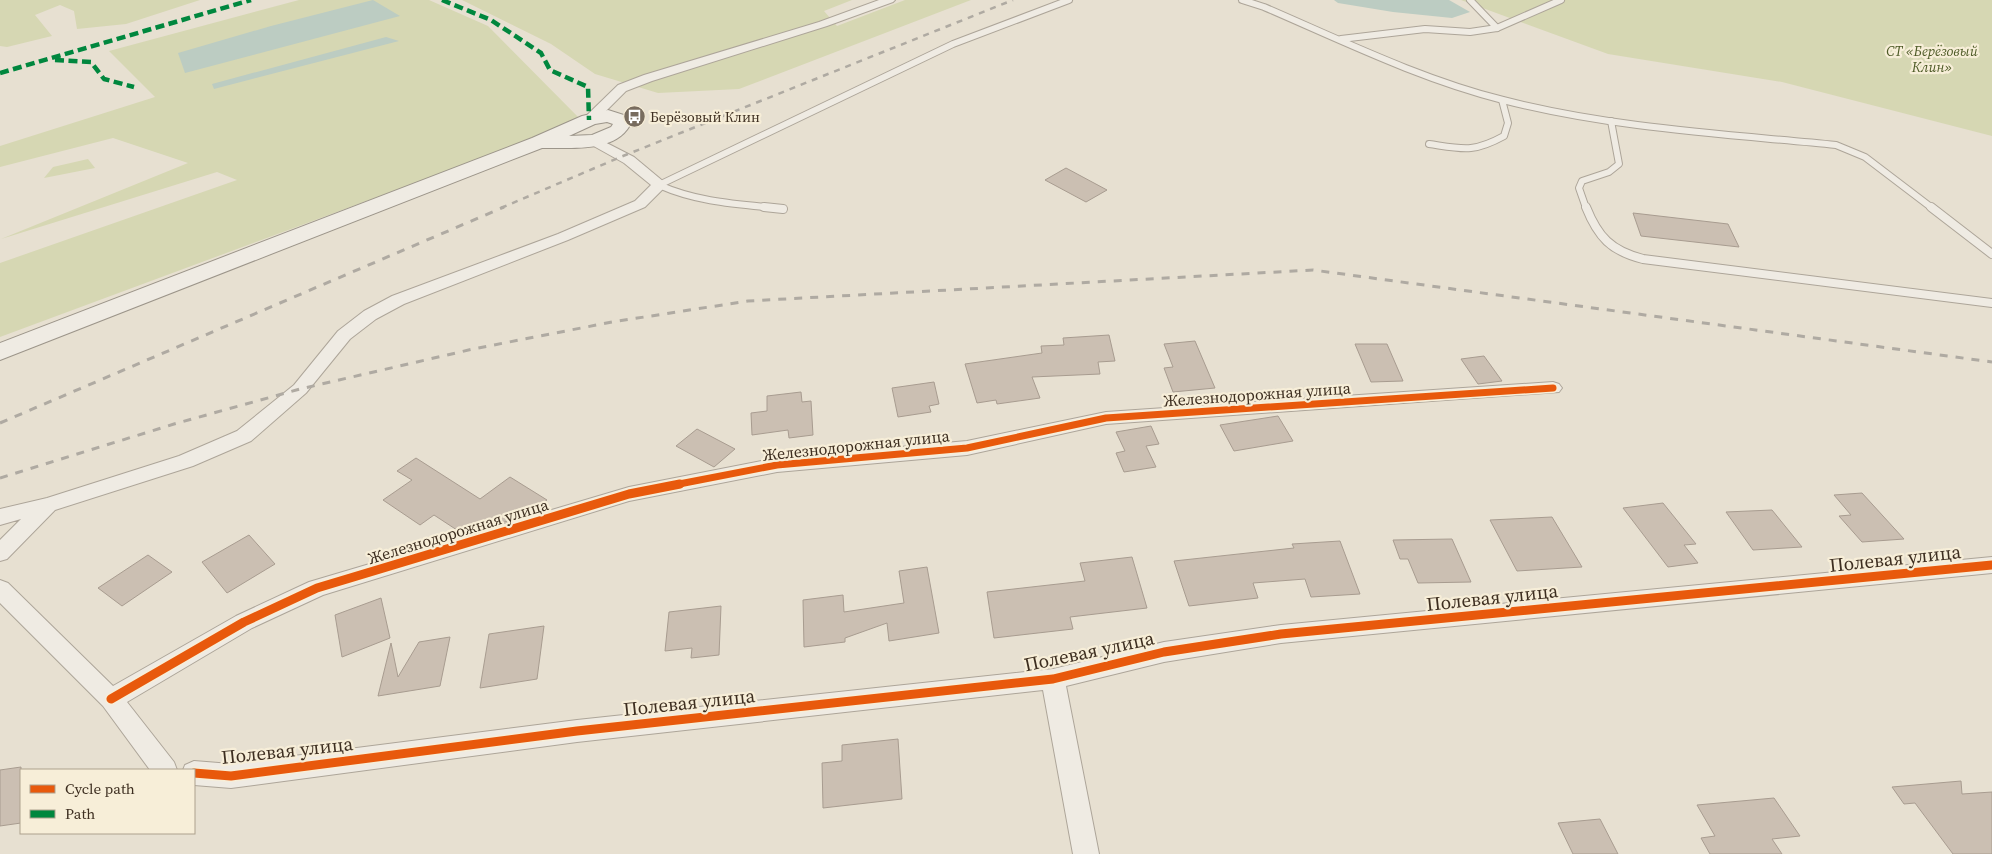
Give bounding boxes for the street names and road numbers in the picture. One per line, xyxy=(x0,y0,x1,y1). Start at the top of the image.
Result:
street label: Железнодорожная улица xyxy=(1163,376,1352,412)
street label: Железнодорожная улица xyxy=(761,424,951,466)
street label: Железнодорожная улица xyxy=(365,493,552,569)
street label: Полевая улица xyxy=(1828,538,1962,578)
street label: Полевая улица xyxy=(1425,577,1559,617)
street label: Полевая улица xyxy=(1022,624,1157,677)
street label: Полевая улица xyxy=(622,682,756,722)
street label: Полевая улица xyxy=(220,730,354,770)

